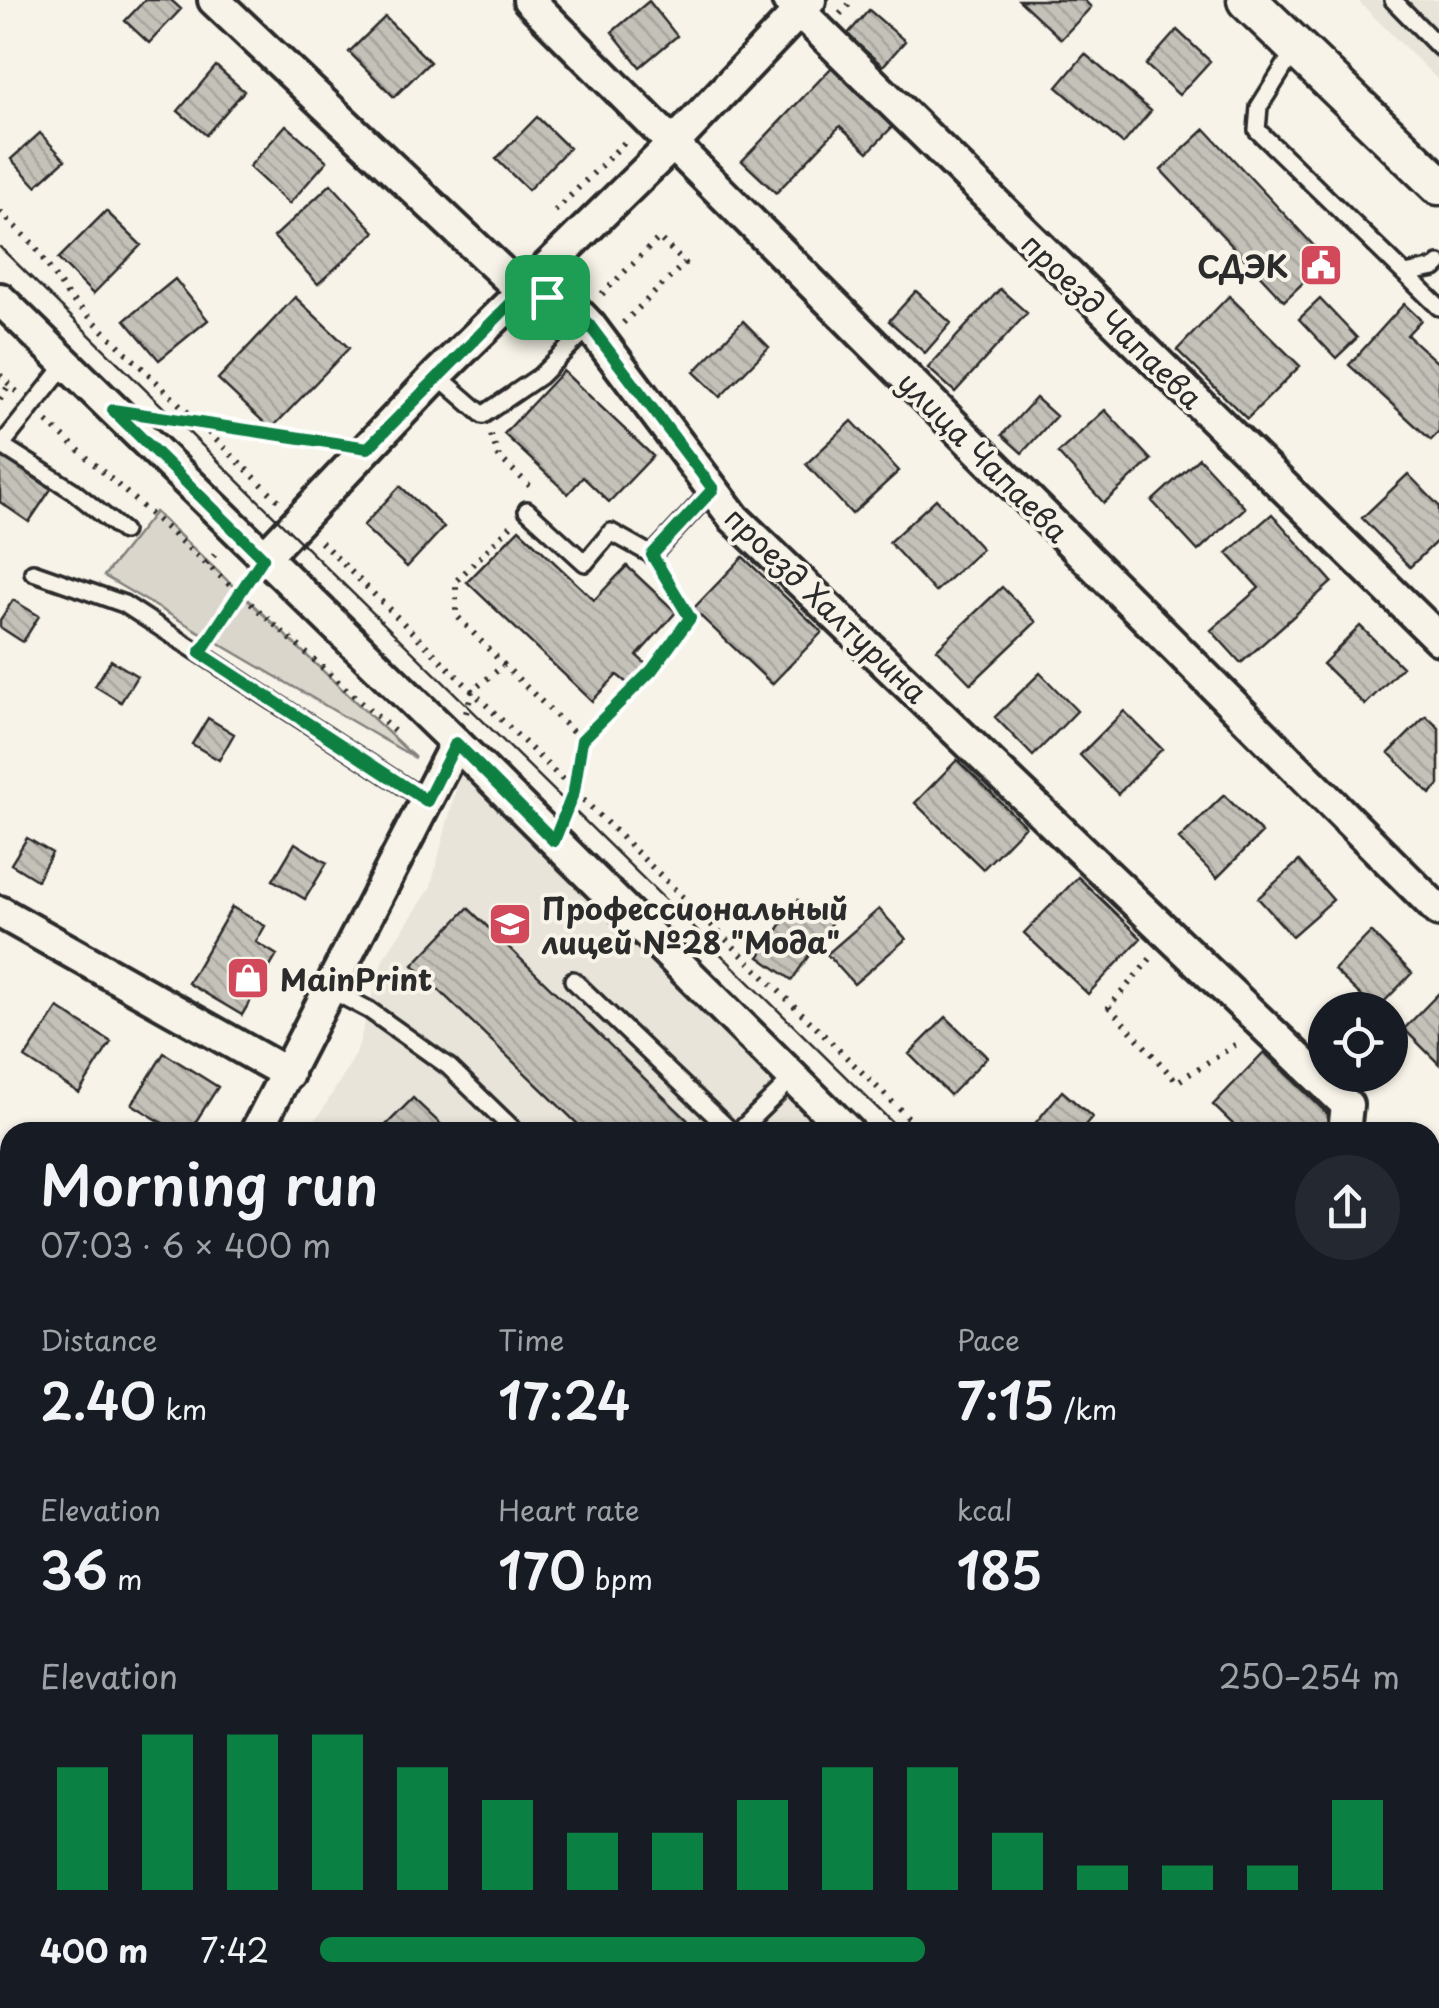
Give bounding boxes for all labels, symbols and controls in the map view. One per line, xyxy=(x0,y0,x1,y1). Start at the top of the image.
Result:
street label: проезд Чапаева xyxy=(1012,221,1214,419)
public building icon: СДЭК xyxy=(1298,242,1344,288)
place label: СДЭК xyxy=(1197,243,1288,288)
pin xyxy=(505,255,590,340)
icon: arrive xyxy=(520,270,575,325)
street label: улица Чапаева xyxy=(888,360,1080,552)
street label: проезд Халтурина xyxy=(715,495,939,713)
place label: Профессиональный лицей №28 "Мода" xyxy=(541,885,848,964)
school or university icon: Профессиональный лицей №28 "Мода" xyxy=(487,901,533,947)
shop icon: MainPrint xyxy=(225,955,271,1001)
place label: MainPrint xyxy=(280,956,432,1001)
map controls xyxy=(1308,992,1408,1092)
button: locate xyxy=(1308,992,1408,1092)
text: Morning run xyxy=(40,1142,378,1225)
button: share xyxy=(1295,1155,1400,1260)
text: 07:03 · 6 × 400 m xyxy=(40,1221,331,1269)
text: Distance xyxy=(40,1318,158,1361)
text: Time xyxy=(498,1318,565,1361)
text: Pace xyxy=(957,1318,1020,1361)
text: 2.40 xyxy=(40,1361,156,1437)
text: 17:24 xyxy=(498,1361,631,1437)
text: 7:15 xyxy=(957,1361,1055,1437)
text: km xyxy=(156,1387,207,1430)
text: /km xyxy=(1055,1387,1117,1430)
text: Elevation xyxy=(40,1488,161,1531)
text: Heart rate xyxy=(498,1488,640,1531)
text: kcal xyxy=(957,1488,1013,1531)
text: 36 xyxy=(40,1531,108,1607)
text: 170 xyxy=(498,1531,586,1607)
text: 185 xyxy=(957,1531,1043,1607)
text: m xyxy=(108,1557,143,1600)
text: bpm xyxy=(586,1557,653,1600)
text: Elevation xyxy=(40,1652,178,1700)
text: 250–254 m xyxy=(1218,1652,1400,1700)
text: 400 m xyxy=(40,1926,148,1974)
text: 7:42 xyxy=(200,1926,269,1974)

